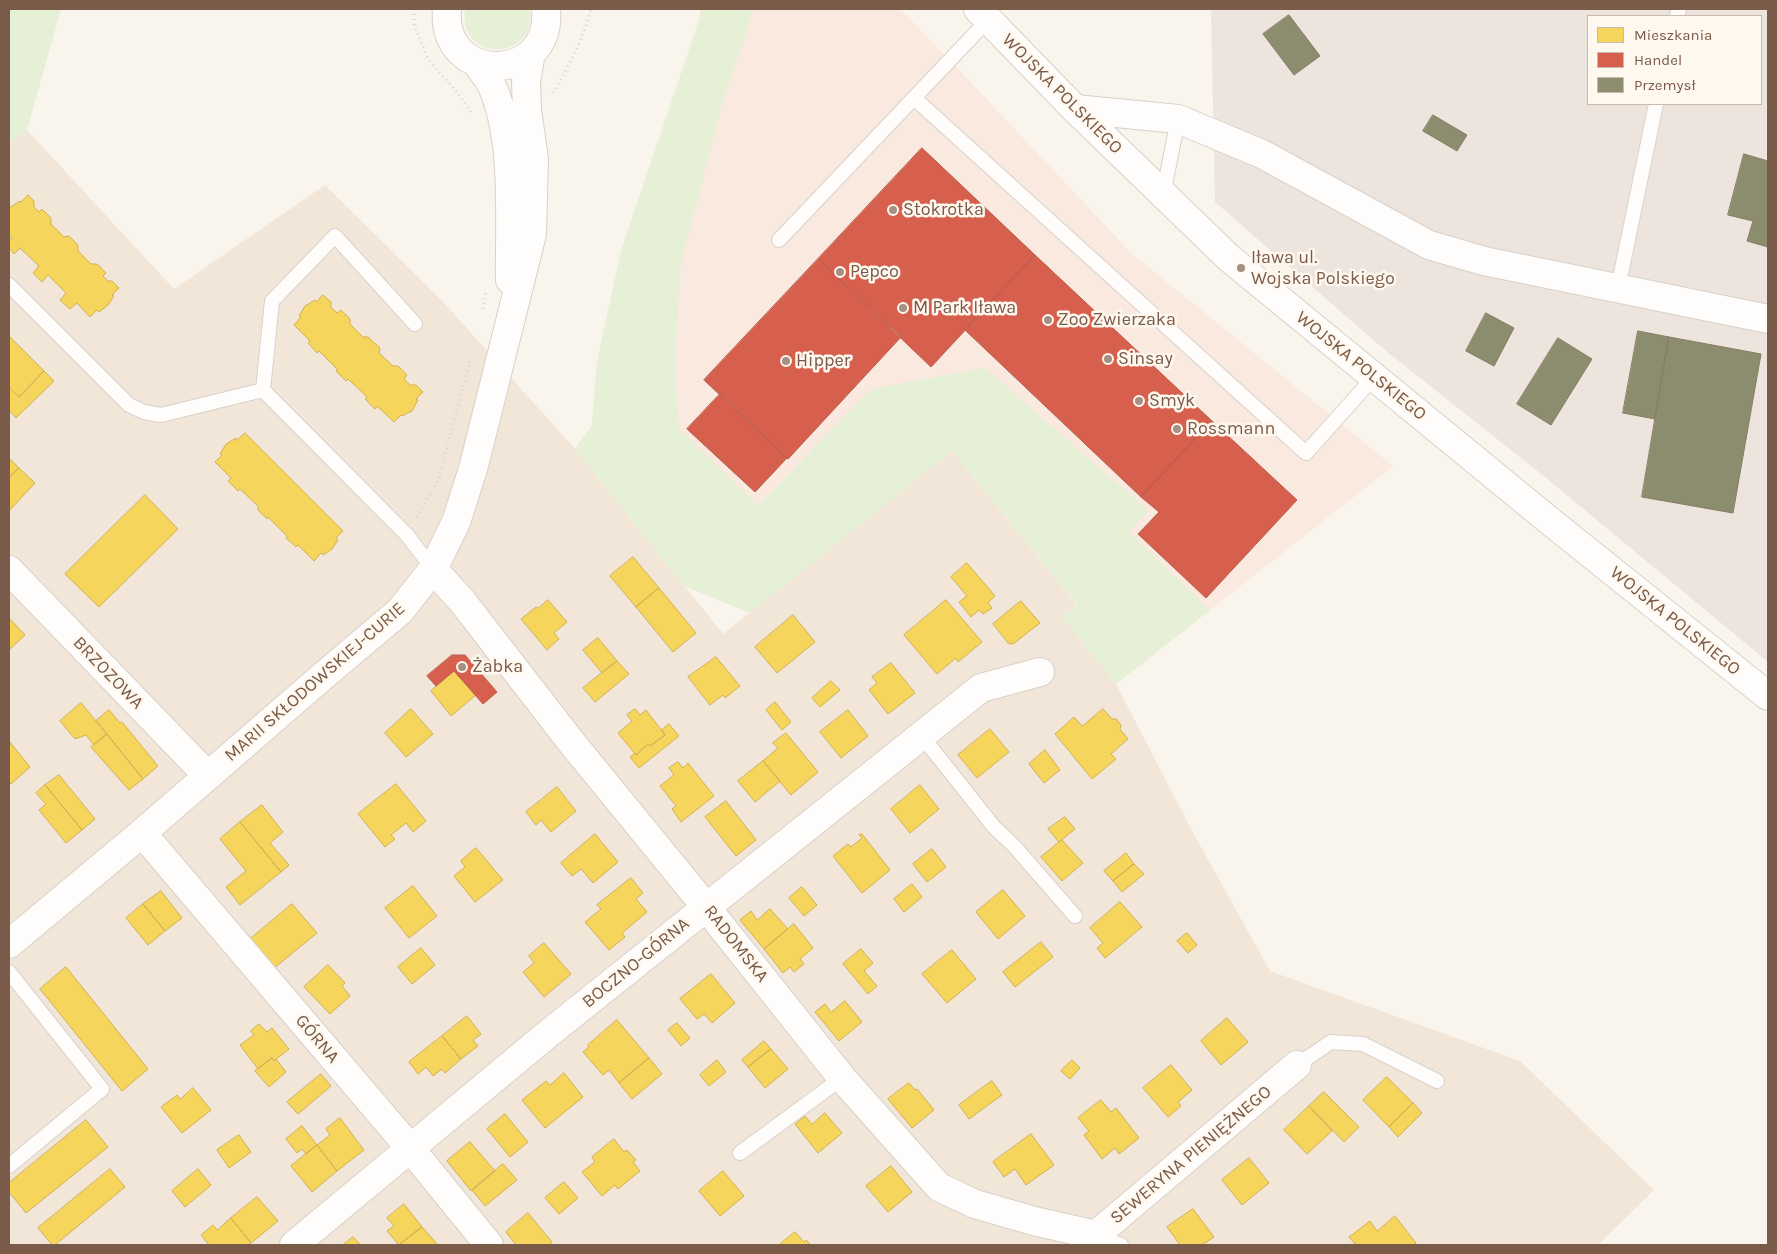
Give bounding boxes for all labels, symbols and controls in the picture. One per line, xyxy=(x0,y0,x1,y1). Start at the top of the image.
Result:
legend xyxy=(1587,15,1762,105)
text: Mieszkania xyxy=(1634,26,1712,44)
street label: WOJSKA POLSKIEGO xyxy=(997,29,1127,159)
text: Handel xyxy=(1634,51,1682,69)
text: Przemysł xyxy=(1634,76,1696,94)
place label: Stokrotka xyxy=(903,199,984,221)
marker: Stokrotka xyxy=(887,204,899,216)
place label: Iława ul. Wojska Polskiego xyxy=(1251,247,1395,290)
place label: Pepco xyxy=(850,261,899,283)
marker: Iława ul. Wojska Polskiego xyxy=(1235,262,1247,274)
marker: Pepco xyxy=(834,266,846,278)
place label: M Park Iława xyxy=(913,297,1016,319)
marker: M Park Iława xyxy=(897,302,909,314)
street label: WOJSKA POLSKIEGO xyxy=(1291,307,1431,425)
place label: Zoo Zwierzaka xyxy=(1058,309,1176,331)
marker: Zoo Zwierzaka xyxy=(1042,314,1054,326)
place label: Sinsay xyxy=(1118,348,1173,370)
place label: Hipper xyxy=(796,350,850,372)
marker: Sinsay xyxy=(1102,353,1114,365)
marker: Hipper xyxy=(780,355,792,367)
place label: Smyk xyxy=(1149,390,1195,412)
marker: Smyk xyxy=(1133,395,1145,407)
place label: Rossmann xyxy=(1187,418,1275,440)
marker: Rossmann xyxy=(1171,423,1183,435)
street label: WOJSKA POLSKIEGO xyxy=(1605,562,1745,680)
street label: MARII SKŁODOWSKIEJ-CURIE xyxy=(220,598,410,766)
street label: BRZOZOWA xyxy=(68,632,148,714)
place label: Żabka xyxy=(472,656,523,678)
marker: Żabka xyxy=(456,661,468,673)
street label: RADOMSKA xyxy=(699,901,773,987)
street label: BOCZNO-GÓRNA xyxy=(578,913,694,1013)
street label: GÓRNA xyxy=(290,1010,344,1068)
street label: SEWERYNA PIENIĘŻNEGO xyxy=(1106,1081,1276,1229)

